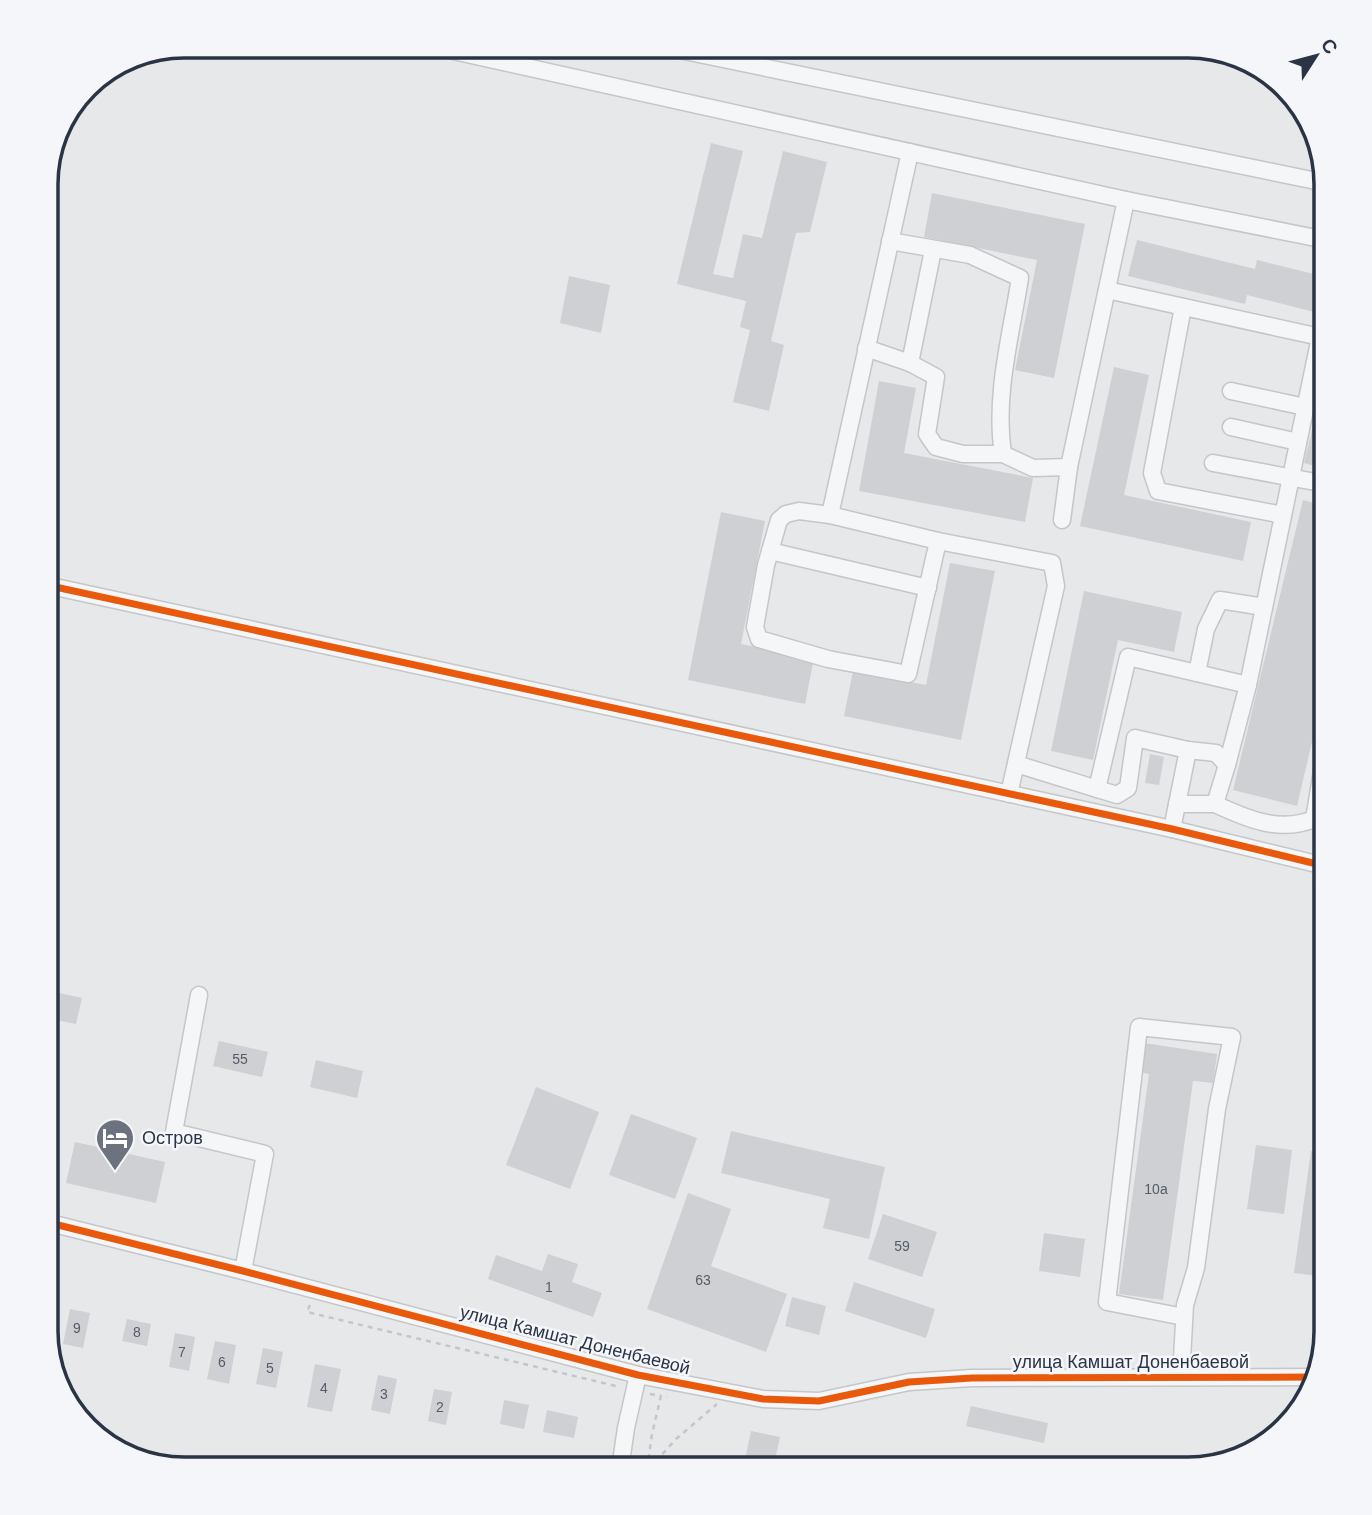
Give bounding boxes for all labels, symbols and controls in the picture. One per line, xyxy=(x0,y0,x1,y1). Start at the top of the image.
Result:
north arrow xyxy=(1281,21,1351,91)
text: С xyxy=(1317,35,1342,58)
house number: 55 xyxy=(232,1051,248,1067)
hotel icon: Остров xyxy=(94,1117,136,1172)
place label: Остров xyxy=(142,1128,203,1148)
house number: 10а xyxy=(1144,1181,1168,1197)
house number: 59 xyxy=(894,1238,910,1254)
house number: 63 xyxy=(695,1272,711,1288)
house number: 1 xyxy=(545,1279,553,1295)
street label: улица Камшат Доненбаевой xyxy=(458,1302,692,1378)
house number: 9 xyxy=(73,1320,81,1336)
house number: 8 xyxy=(133,1324,141,1340)
house number: 7 xyxy=(178,1344,186,1360)
street label: улица Камшат Доненбаевой xyxy=(1013,1352,1249,1372)
house number: 6 xyxy=(218,1354,226,1370)
house number: 5 xyxy=(266,1360,274,1376)
house number: 4 xyxy=(320,1380,328,1396)
house number: 3 xyxy=(380,1386,388,1402)
house number: 2 xyxy=(436,1399,444,1415)

